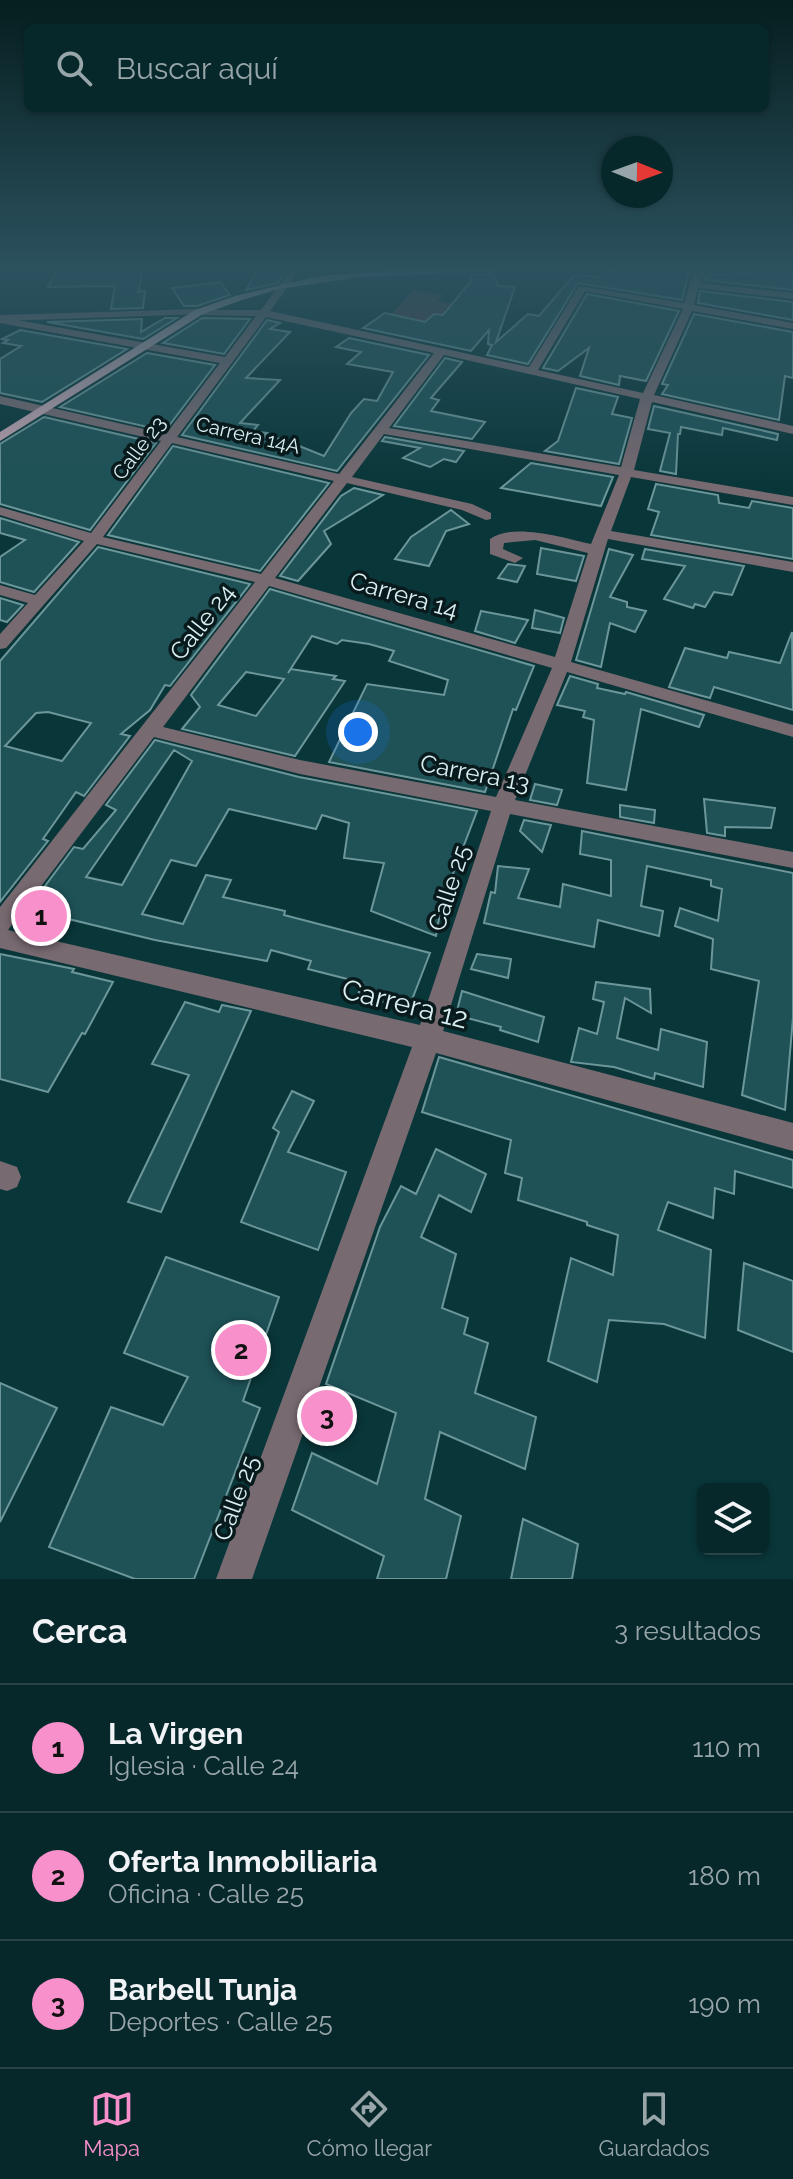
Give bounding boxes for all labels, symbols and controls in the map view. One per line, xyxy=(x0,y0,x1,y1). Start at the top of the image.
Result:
search box xyxy=(24,24,769,112)
icon: search xyxy=(52,46,96,90)
text: Buscar aquí xyxy=(116,51,278,86)
north arrow xyxy=(601,136,673,208)
street label: Calle 23 xyxy=(107,411,171,485)
street label: Carrera 14A xyxy=(194,411,303,459)
street label: Carrera 14 xyxy=(347,566,461,624)
street label: Calle 24 xyxy=(163,578,241,666)
your location xyxy=(338,712,378,752)
street label: Carrera 13 xyxy=(418,748,532,798)
street label: Calle 25 xyxy=(422,841,476,935)
pin: 1 xyxy=(15,886,67,946)
street label: Carrera 12 xyxy=(338,972,472,1036)
pin: 2 xyxy=(215,1320,267,1380)
pin: 3 xyxy=(301,1386,353,1446)
street label: Calle 25 xyxy=(207,1452,265,1544)
map controls xyxy=(697,1483,769,1555)
button: layers xyxy=(697,1483,769,1555)
text: Cerca xyxy=(32,1611,127,1651)
text: 3 resultados xyxy=(614,1616,761,1646)
text: La Virgen xyxy=(108,1716,243,1751)
text: 1 xyxy=(52,1733,64,1763)
text: 110 m xyxy=(692,1733,761,1763)
text: Iglesia · Calle 24 xyxy=(108,1751,299,1781)
text: Oferta Inmobiliaria xyxy=(108,1844,377,1879)
text: 2 xyxy=(51,1861,65,1891)
text: 180 m xyxy=(688,1861,761,1891)
text: Oficina · Calle 25 xyxy=(108,1879,304,1909)
text: Barbell Tunja xyxy=(108,1972,297,2007)
text: 3 xyxy=(51,1989,65,2019)
text: 190 m xyxy=(688,1989,761,2019)
text: Deportes · Calle 25 xyxy=(108,2007,333,2037)
tab: Mapa xyxy=(83,2087,140,2161)
tab: Cómo llegar xyxy=(307,2087,432,2161)
tab: Guardados xyxy=(598,2087,710,2161)

